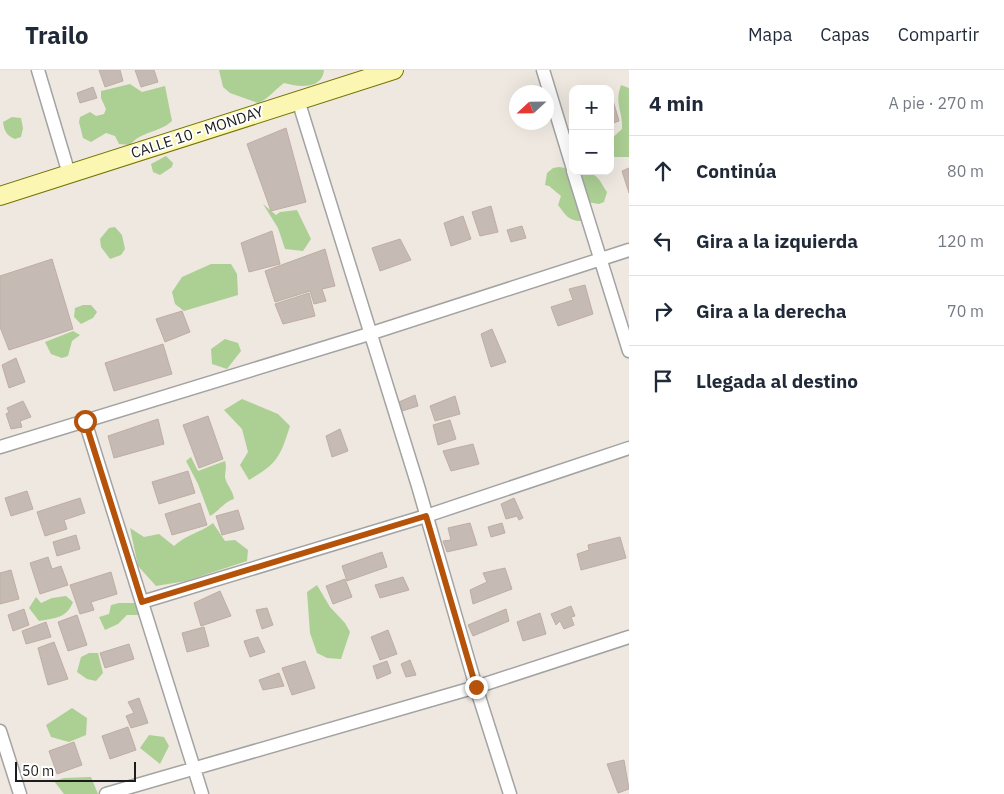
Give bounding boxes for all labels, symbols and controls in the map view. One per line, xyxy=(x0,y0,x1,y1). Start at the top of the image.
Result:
text: Trailo xyxy=(25,19,89,51)
text: Mapa xyxy=(748,23,792,46)
text: Capas xyxy=(820,23,870,46)
text: Compartir xyxy=(898,23,979,46)
north arrow xyxy=(509,85,554,130)
map controls xyxy=(569,85,614,175)
button: + xyxy=(569,85,614,130)
text: 4 min xyxy=(649,89,704,117)
text: A pie · 270 m xyxy=(889,93,984,113)
street label: CALLE 10 - MONDAY xyxy=(128,102,266,162)
button: − xyxy=(569,130,614,175)
icon: ahead xyxy=(649,157,677,185)
text: Continúa xyxy=(696,159,777,183)
text: 80 m xyxy=(947,161,984,181)
icon: left xyxy=(649,227,677,255)
text: Gira a la izquierda xyxy=(696,229,858,253)
text: 120 m xyxy=(937,231,984,251)
icon: right xyxy=(649,297,677,325)
text: Gira a la derecha xyxy=(696,299,847,323)
text: 70 m xyxy=(947,301,984,321)
icon: arrive xyxy=(649,367,677,395)
text: Llegada al destino xyxy=(696,369,858,393)
route start xyxy=(74,410,97,433)
route end xyxy=(465,676,488,699)
scale bar xyxy=(15,759,136,782)
text: 50 m xyxy=(22,762,54,780)

